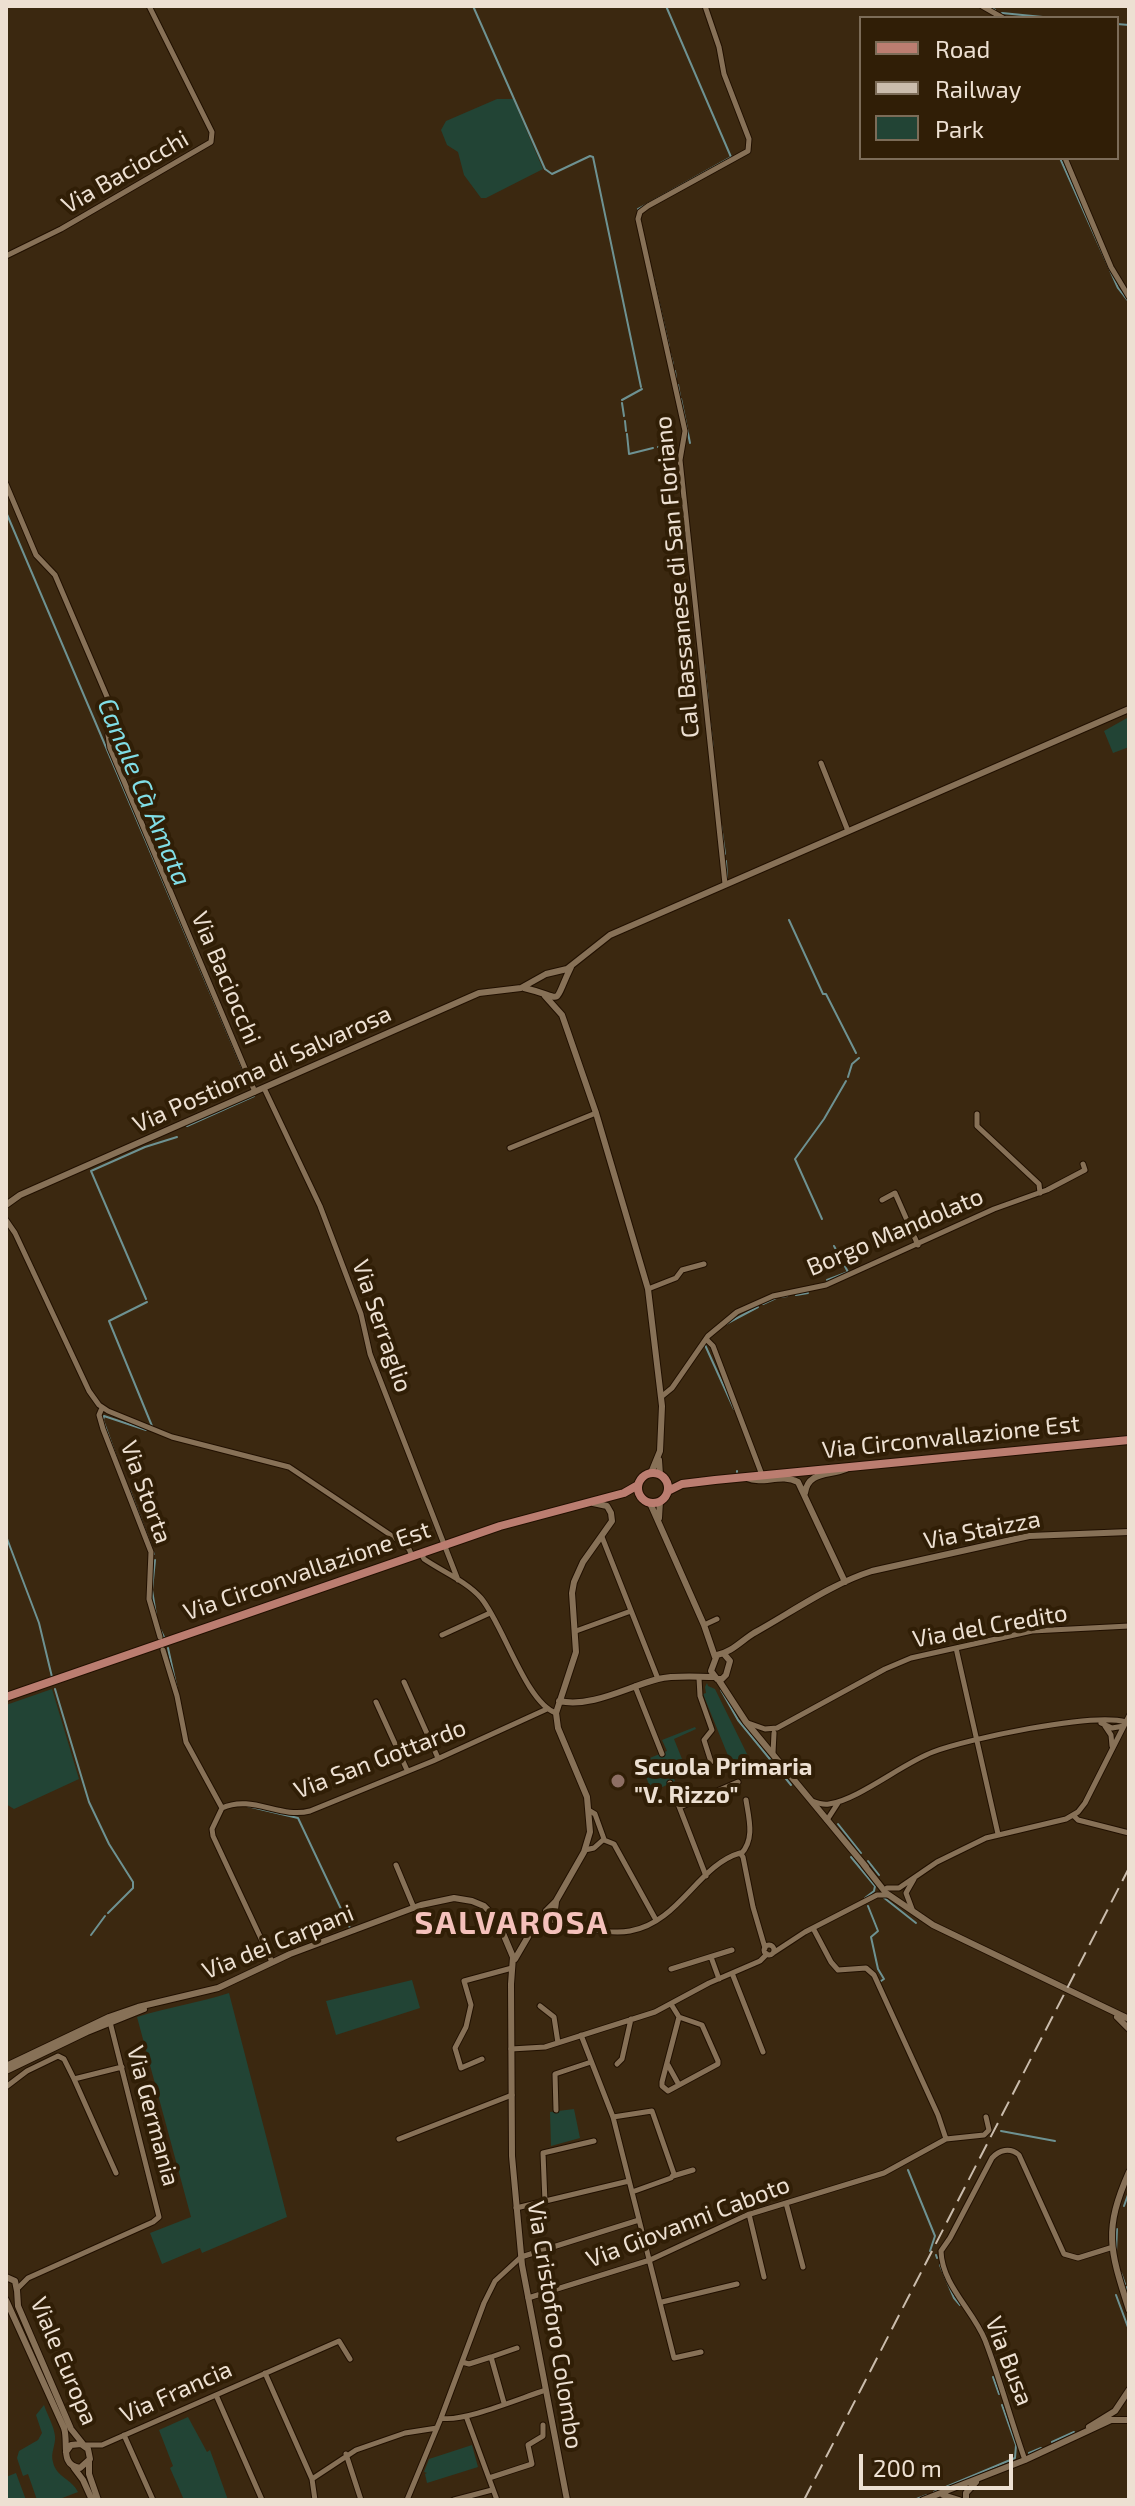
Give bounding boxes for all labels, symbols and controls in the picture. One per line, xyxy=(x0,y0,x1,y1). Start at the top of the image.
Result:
legend xyxy=(859,16,1119,160)
text: Road xyxy=(935,34,990,63)
text: Railway xyxy=(935,74,1021,103)
text: Park xyxy=(935,114,984,143)
street label: Via Baciocchi xyxy=(56,124,194,220)
street label: Cal Bassanese di San Floriano xyxy=(649,415,705,739)
water label: Canale Cà Amata xyxy=(90,694,198,890)
street label: Via Baciocchi xyxy=(185,907,267,1049)
street label: Via Postioma di Salvarosa xyxy=(128,999,396,1139)
street label: Borgo Mandolato xyxy=(802,1182,988,1282)
street label: Via Serraglio xyxy=(346,1256,418,1396)
street label: Via Circonvallazione Est xyxy=(821,1409,1081,1465)
street label: Via Storta xyxy=(114,1437,178,1547)
street label: Via Staizza xyxy=(921,1505,1043,1555)
street label: Via Circonvallazione Est xyxy=(180,1515,434,1627)
street label: Via del Credito xyxy=(910,1598,1070,1654)
street label: Via San Gottardo xyxy=(290,1713,470,1805)
place label: Scuola Primaria "V. Rizzo" xyxy=(634,1753,812,1809)
marker: Scuola Primaria "V. Rizzo" xyxy=(609,1772,627,1790)
street label: Via dei Carpani xyxy=(198,1899,358,1985)
district label: SALVAROSA xyxy=(415,1904,609,1942)
street label: Via Germania xyxy=(120,2043,186,2189)
street label: Via Giovanni Caboto xyxy=(582,2170,794,2274)
street label: Via Cristoforo Colombo xyxy=(521,2199,589,2451)
street label: Viale Europa xyxy=(24,2293,104,2429)
street label: Via Busa xyxy=(979,2312,1039,2410)
street label: Via Francia xyxy=(116,2355,236,2429)
scale bar xyxy=(863,2438,1017,2488)
text: 200 m xyxy=(873,2453,942,2482)

